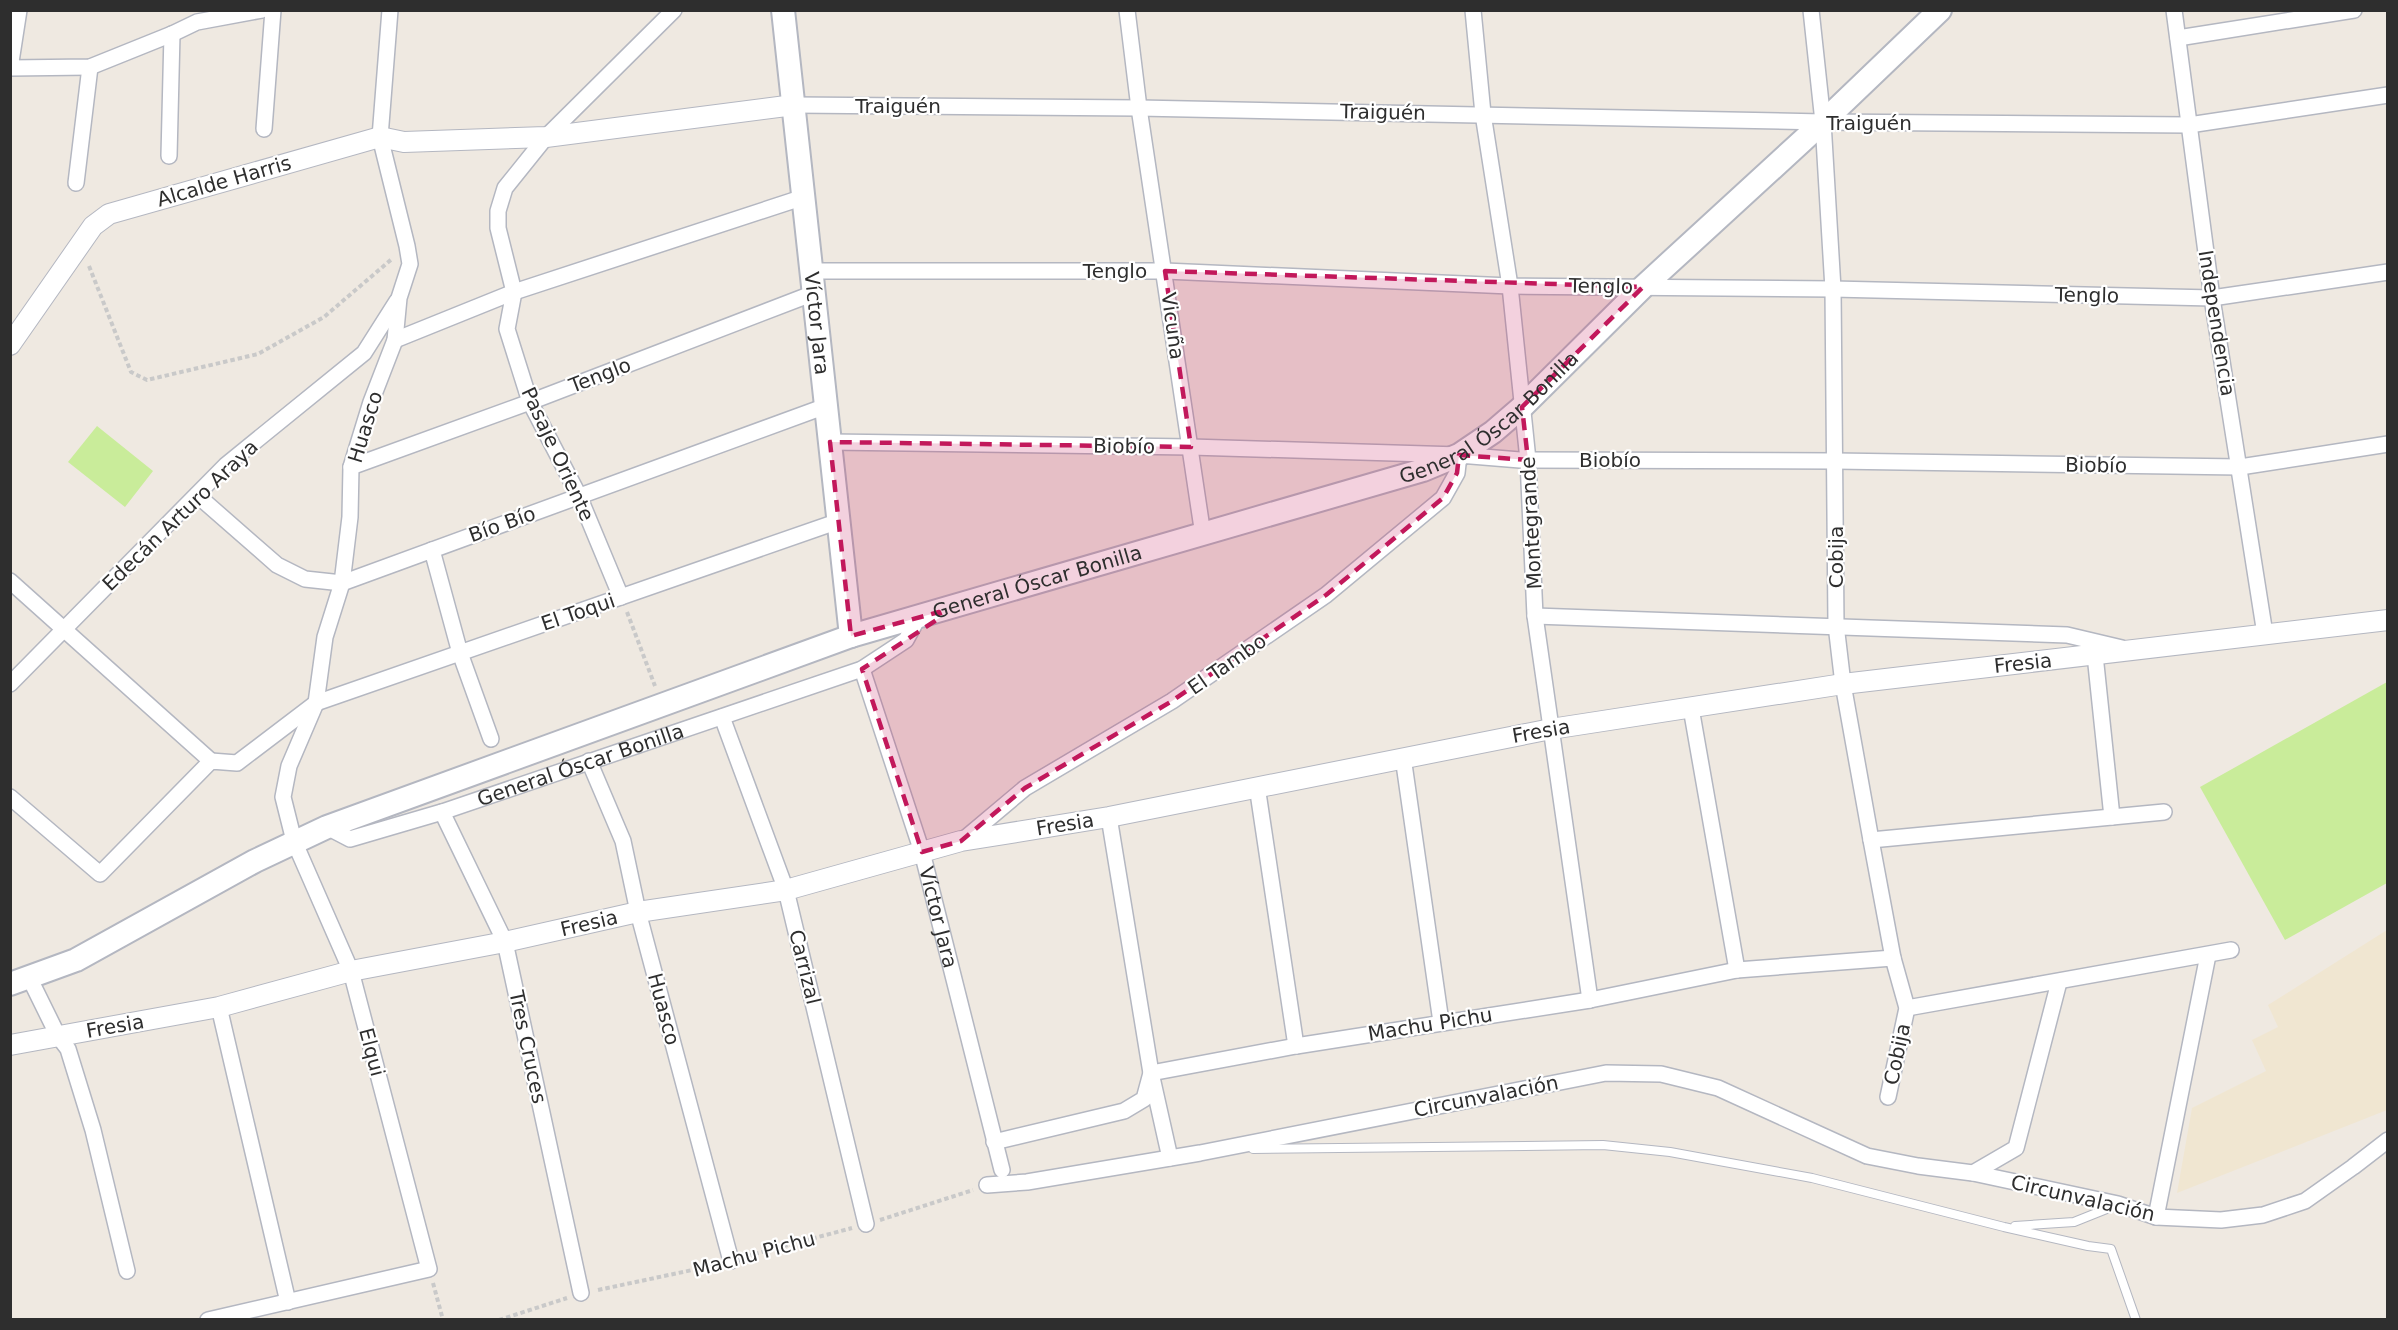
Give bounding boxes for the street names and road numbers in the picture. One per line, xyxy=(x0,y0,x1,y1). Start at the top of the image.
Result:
street label: Traiguén xyxy=(854,94,941,118)
street label: Traiguén xyxy=(1339,99,1426,125)
street label: Traiguén xyxy=(1825,111,1912,135)
street label: Alcalde Harris xyxy=(154,150,294,212)
street label: Independencia xyxy=(2194,248,2240,398)
street label: Tenglo xyxy=(1082,259,1147,283)
street label: Víctor Jara xyxy=(799,270,835,376)
street label: Tenglo xyxy=(1568,273,1633,299)
street label: Tenglo xyxy=(2054,282,2119,308)
street label: Vicuña xyxy=(1156,291,1190,361)
street label: General Óscar Bonilla xyxy=(1396,346,1583,488)
street label: Tenglo xyxy=(565,352,634,398)
street label: Pasaje Oriente xyxy=(516,383,600,525)
street label: Huasco xyxy=(343,388,387,466)
street label: Biobío xyxy=(1093,433,1155,459)
street label: Edecán Arturo Araya xyxy=(97,434,263,596)
street label: Biobío xyxy=(1579,448,1641,472)
street label: Biobío xyxy=(2065,452,2127,478)
street label: Montegrande xyxy=(1516,456,1546,590)
street label: Bío Bío xyxy=(465,501,539,547)
street label: Cobija xyxy=(1824,526,1848,588)
street label: General Óscar Bonilla xyxy=(930,540,1145,624)
street label: El Toqui xyxy=(538,588,618,636)
street label: El Tambo xyxy=(1183,628,1271,700)
street label: Fresia xyxy=(1993,648,2053,678)
street label: Fresia xyxy=(1510,714,1572,748)
street label: General Óscar Bonilla xyxy=(474,719,687,811)
street label: Fresia xyxy=(1034,808,1096,840)
street label: Víctor Jara xyxy=(914,864,963,971)
street label: Fresia xyxy=(558,905,620,941)
street label: Carrizal xyxy=(784,927,826,1007)
street label: Huasco xyxy=(643,970,685,1048)
street label: Tres Cruces xyxy=(504,987,552,1106)
street label: Machu Pichu xyxy=(1366,1002,1494,1046)
street label: Fresia xyxy=(84,1009,146,1043)
street label: Cobija xyxy=(1879,1021,1915,1087)
street label: Elqui xyxy=(354,1025,390,1079)
street label: Circunvalación xyxy=(1412,1070,1560,1122)
street label: Circunvalación xyxy=(2009,1170,2157,1226)
street label: Machu Pichu xyxy=(690,1226,818,1282)

